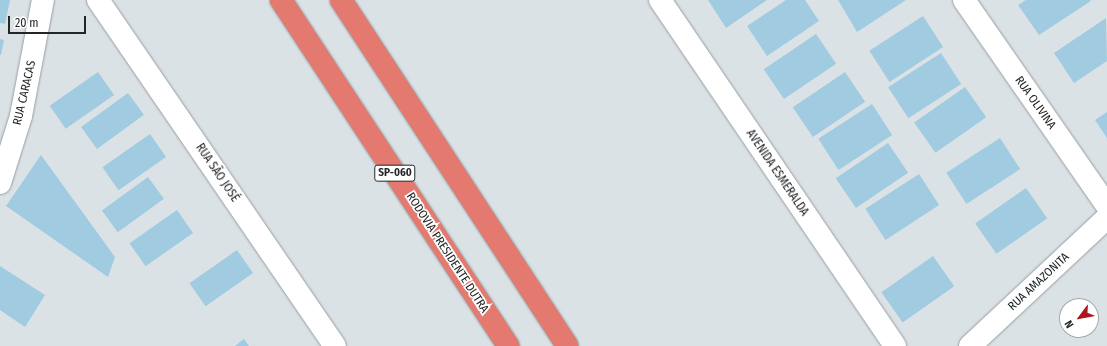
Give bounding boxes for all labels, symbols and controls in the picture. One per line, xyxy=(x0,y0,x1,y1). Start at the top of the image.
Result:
scale bar xyxy=(10,8,88,34)
text: 20 m xyxy=(15,16,39,30)
street label: RUA CARACAS xyxy=(11,59,39,127)
street label: RUA OLIVINA xyxy=(1012,74,1058,132)
street label: AVENIDA ESMERALDA xyxy=(743,127,811,219)
street label: RUA SÃO JOSÉ xyxy=(192,141,242,205)
road number: SP-060 xyxy=(374,164,416,182)
street label: RODOVIA PRESIDENTE DUTRA xyxy=(403,190,491,316)
street label: RUA AMAZONITA xyxy=(1005,250,1073,314)
north arrow xyxy=(1059,298,1099,338)
text: N xyxy=(1062,318,1077,330)

